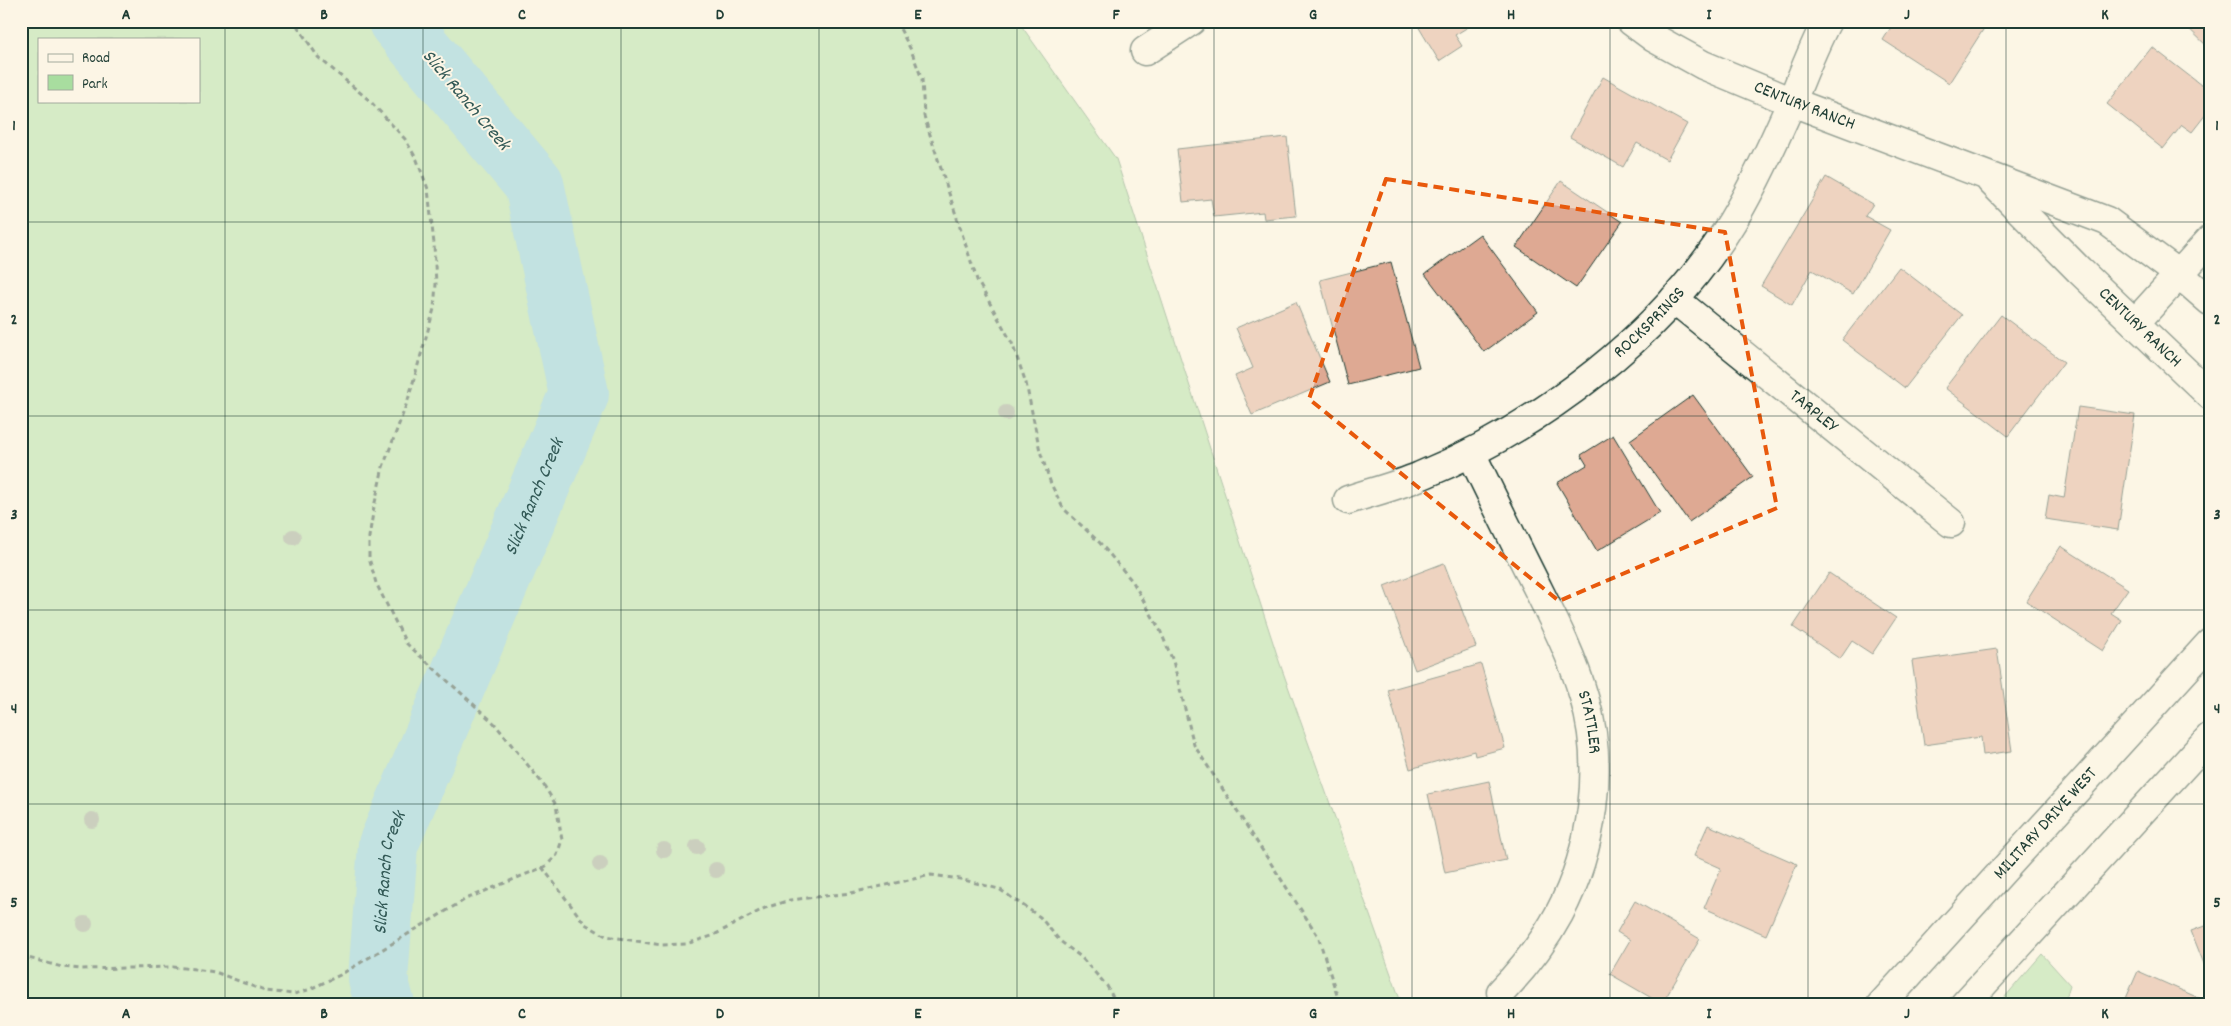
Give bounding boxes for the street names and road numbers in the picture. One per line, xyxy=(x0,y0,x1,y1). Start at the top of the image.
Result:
street label: CENTURY RANCH xyxy=(1750,75,1859,137)
street label: ROCKSPRINGS xyxy=(1608,282,1692,365)
street label: CENTURY RANCH xyxy=(2092,282,2187,374)
street label: TARPLEY xyxy=(1783,384,1844,440)
street label: STATTLER xyxy=(1570,688,1606,755)
street label: MILITARY DRIVE WEST xyxy=(1988,762,2103,885)

